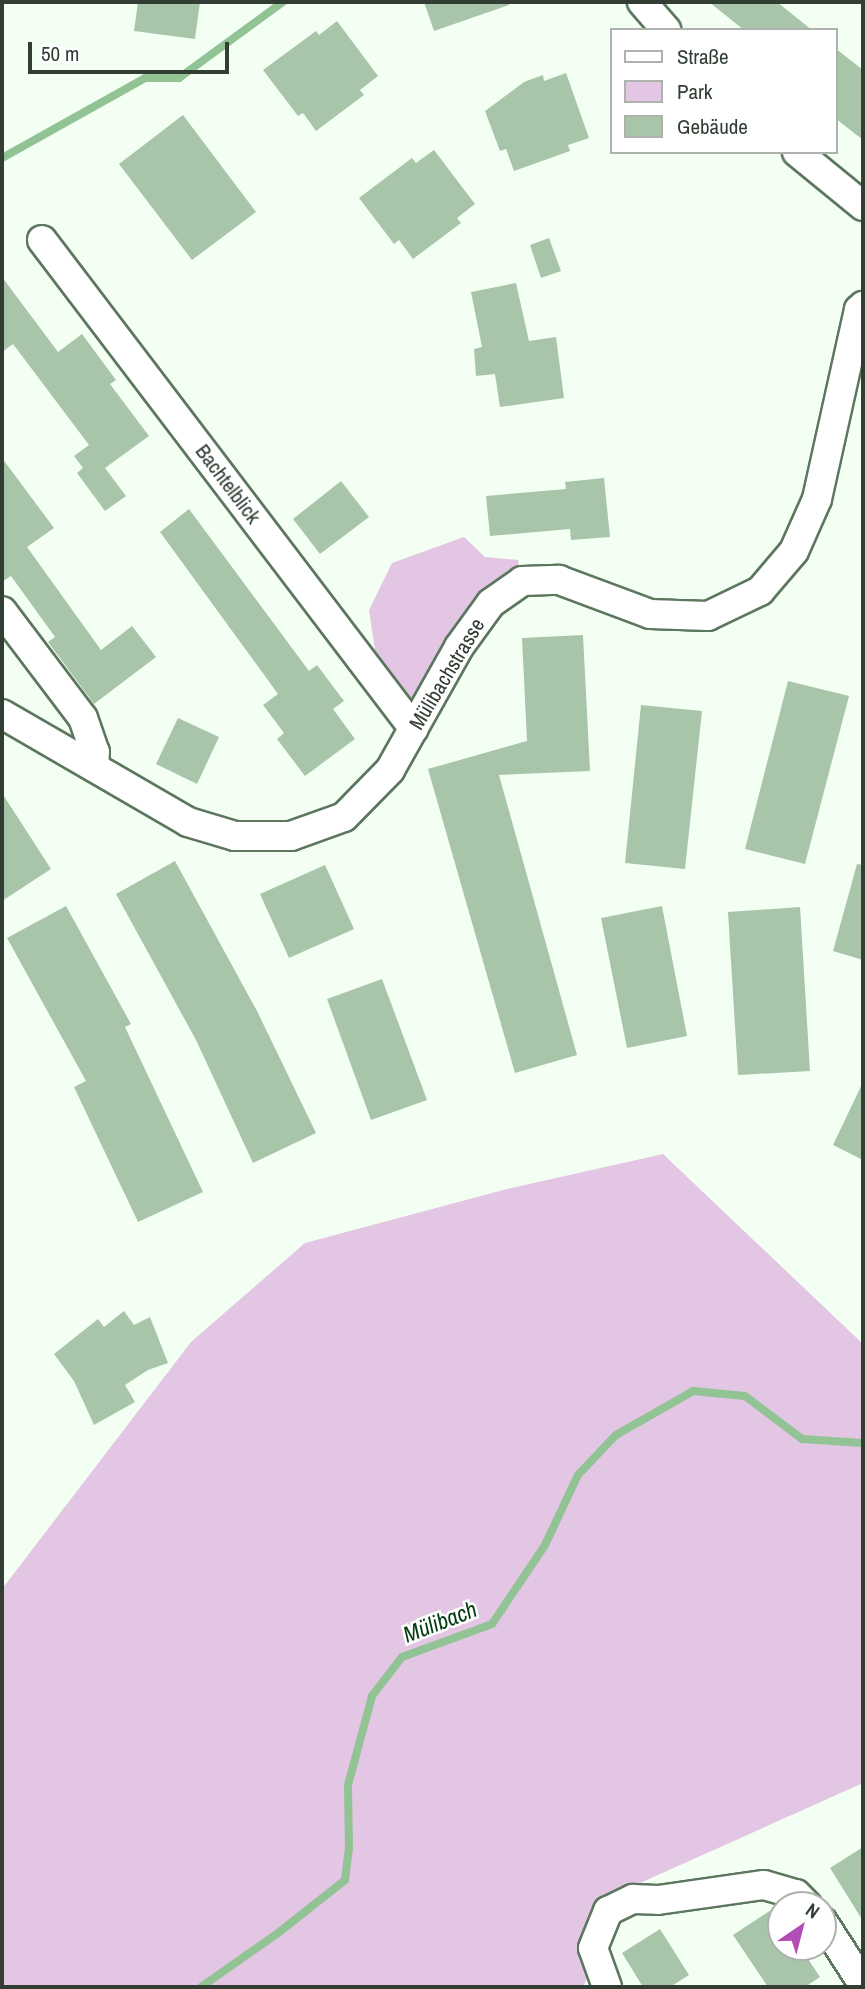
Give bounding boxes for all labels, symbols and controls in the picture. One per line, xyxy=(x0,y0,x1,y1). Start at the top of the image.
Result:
scale bar xyxy=(32,28,233,72)
legend xyxy=(610,28,837,154)
text: 50 m xyxy=(41,39,79,68)
text: Straße xyxy=(677,42,729,71)
text: Park xyxy=(677,77,712,106)
text: Gebäude xyxy=(677,112,748,141)
street label: Bachtelblick xyxy=(190,439,266,529)
street label: Mülibachstrasse xyxy=(404,614,490,734)
water label: Mülibach xyxy=(399,1595,481,1649)
north arrow xyxy=(767,1891,837,1961)
text: N xyxy=(801,1897,825,1924)

